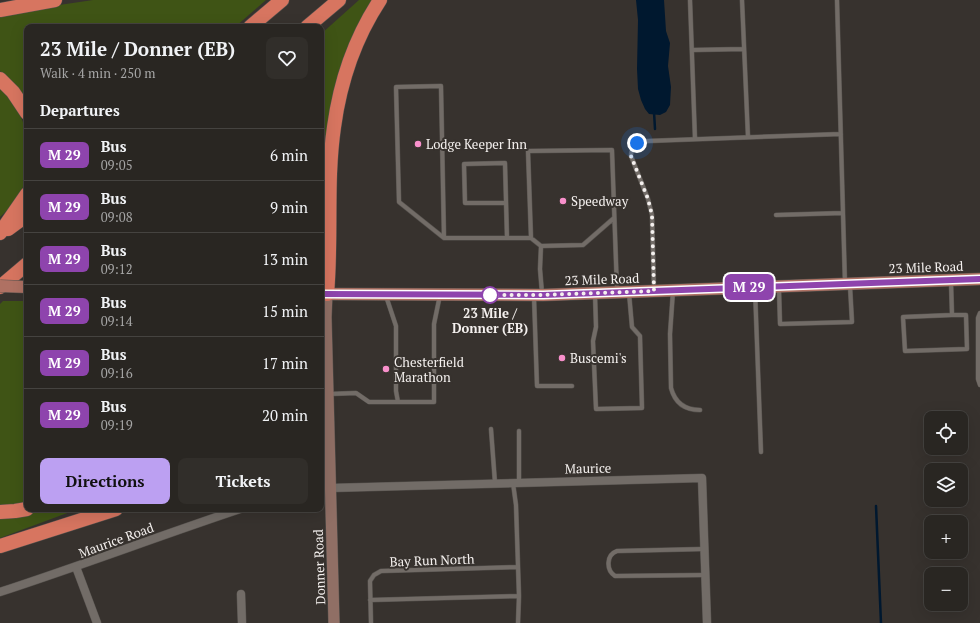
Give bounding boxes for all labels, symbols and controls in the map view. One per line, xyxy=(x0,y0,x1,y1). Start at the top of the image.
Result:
text: 23 Mile / Donner (EB) xyxy=(40,36,235,61)
button: heart xyxy=(266,37,308,79)
text: Walk · 4 min · 250 m xyxy=(40,64,155,82)
text: Departures xyxy=(40,100,120,120)
your location xyxy=(627,133,647,153)
place label: Lodge Keeper Inn xyxy=(426,135,527,153)
text: Bus xyxy=(101,136,126,156)
marker: Lodge Keeper Inn xyxy=(413,139,423,149)
text: M 29 xyxy=(48,145,81,164)
text: 6 min xyxy=(270,145,308,165)
text: 09:05 xyxy=(101,156,133,174)
text: Bus xyxy=(101,188,126,208)
place label: Speedway xyxy=(571,192,629,210)
marker: Speedway xyxy=(558,196,568,206)
text: M 29 xyxy=(48,197,81,216)
text: 9 min xyxy=(270,197,308,217)
text: 09:08 xyxy=(101,208,133,226)
text: Bus xyxy=(101,240,126,260)
text: M 29 xyxy=(48,249,81,268)
text: 13 min xyxy=(262,249,308,269)
street label: 23 Mile Road xyxy=(888,257,964,277)
text: 09:12 xyxy=(101,260,133,278)
street label: 23 Mile Road xyxy=(564,269,640,289)
line badge: M 29 xyxy=(721,274,777,300)
text: M 29 xyxy=(733,277,765,296)
marker: 23 Mile / Donner (EB) xyxy=(481,286,499,304)
text: Bus xyxy=(101,292,126,312)
text: M 29 xyxy=(48,301,81,320)
text: 15 min xyxy=(262,301,308,321)
place label: 23 Mile / Donner (EB) xyxy=(452,304,528,337)
text: 09:14 xyxy=(101,312,133,330)
text: Bus xyxy=(101,344,126,364)
place label: Buscemi's xyxy=(570,349,627,367)
text: M 29 xyxy=(48,353,81,372)
text: 17 min xyxy=(262,353,308,373)
place label: Chesterfield Marathon xyxy=(394,353,464,386)
marker: Buscemi's xyxy=(557,353,567,363)
text: 09:16 xyxy=(101,364,133,382)
marker: Chesterfield Marathon xyxy=(381,364,391,374)
text: Bus xyxy=(101,396,126,416)
text: M 29 xyxy=(48,405,81,424)
text: 20 min xyxy=(262,405,308,425)
map controls xyxy=(924,411,968,611)
button: locate xyxy=(924,411,968,455)
text: 09:19 xyxy=(101,416,133,434)
button: Directions xyxy=(40,458,170,504)
button: Tickets xyxy=(178,458,308,504)
street label: Maurice xyxy=(565,459,611,477)
button: layers xyxy=(924,463,968,507)
button: + xyxy=(924,515,968,559)
street label: Maurice Road xyxy=(76,518,156,562)
street label: Donner Road xyxy=(309,529,329,605)
street label: Bay Run North xyxy=(389,550,475,570)
button: − xyxy=(924,567,968,611)

